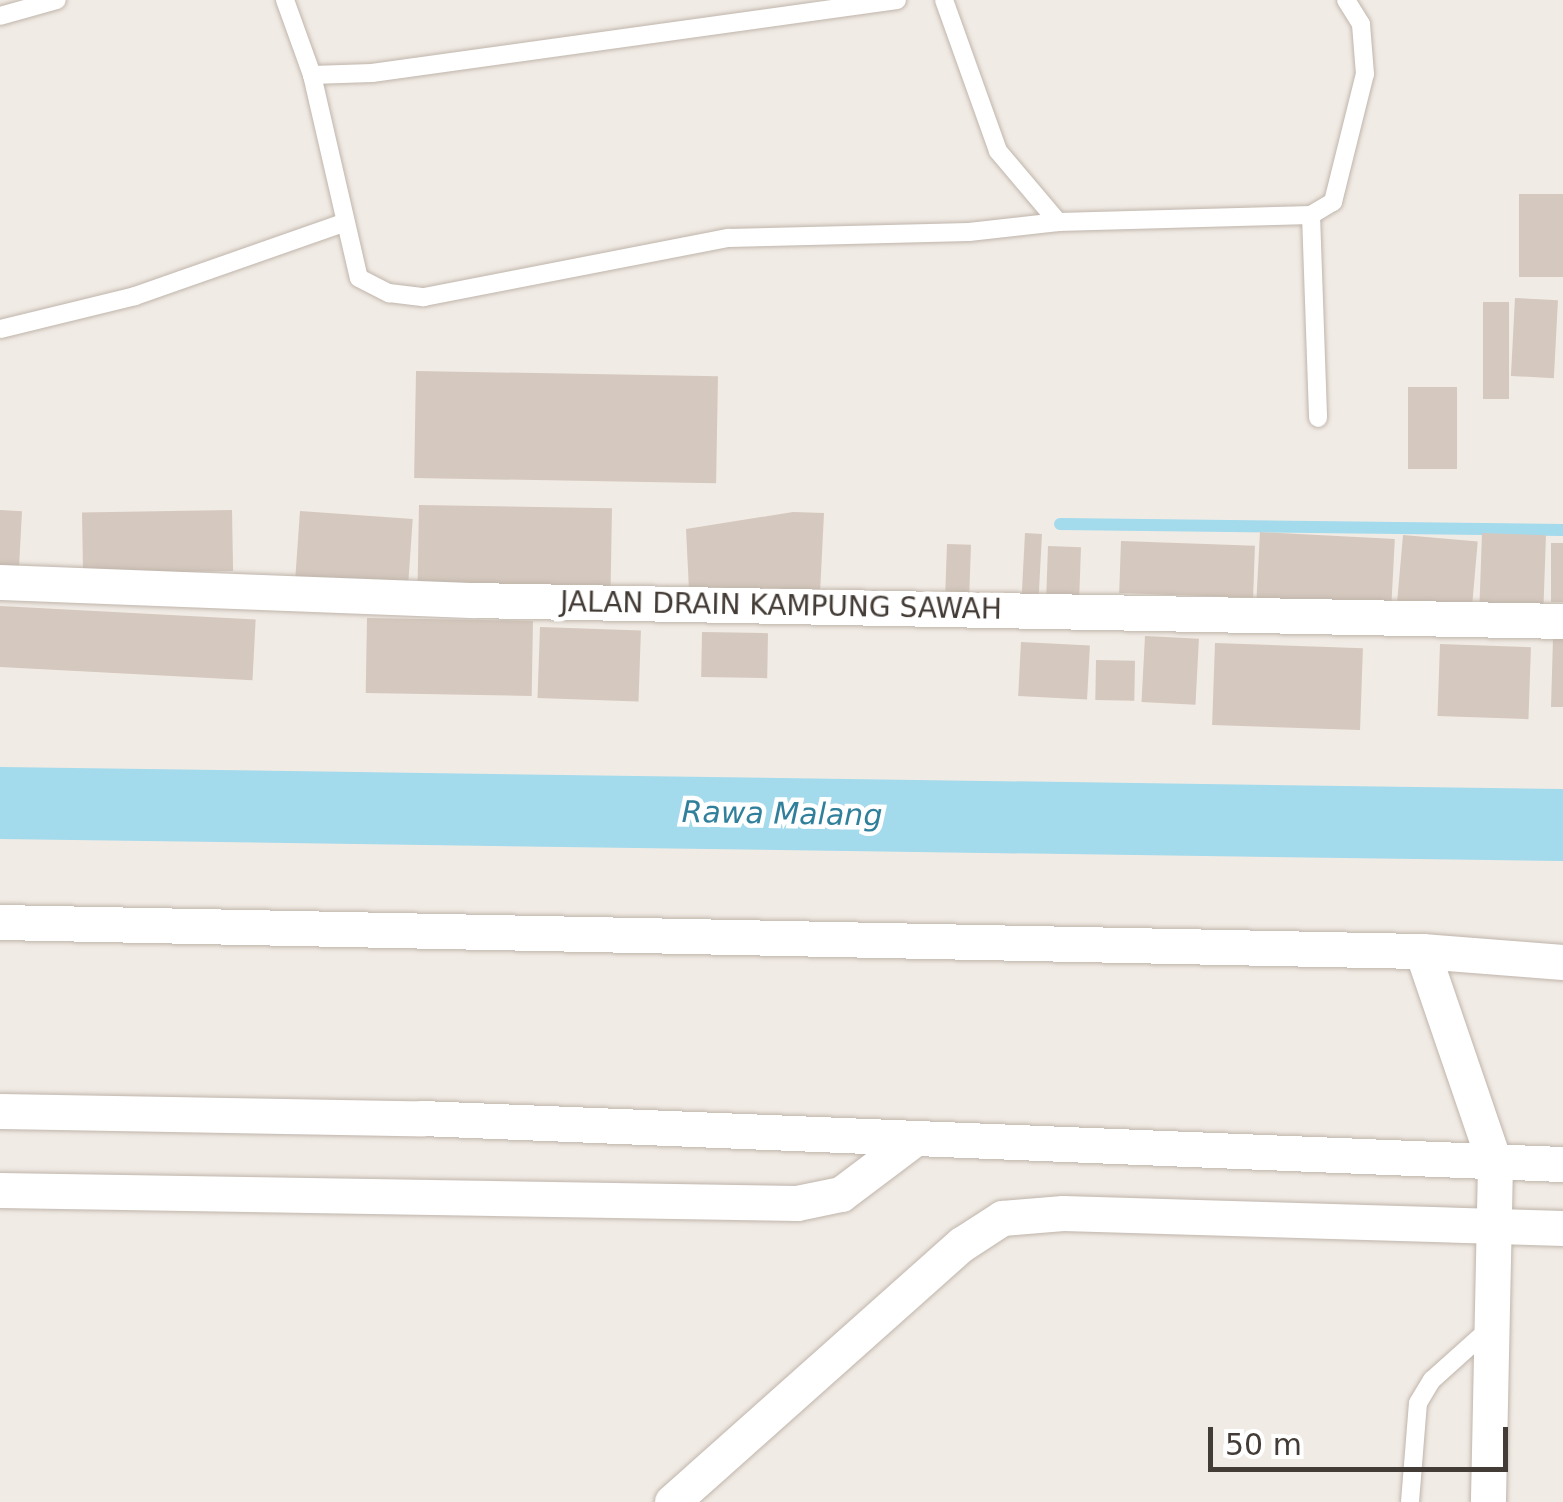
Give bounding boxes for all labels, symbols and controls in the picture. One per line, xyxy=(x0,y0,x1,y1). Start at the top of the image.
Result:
street label: JALAN DRAIN KAMPUNG SAWAH xyxy=(560,585,1002,627)
water label: Rawa Malang xyxy=(681,794,883,834)
scale bar xyxy=(1213,1407,1513,1469)
text: 50 m xyxy=(1225,1427,1302,1462)

